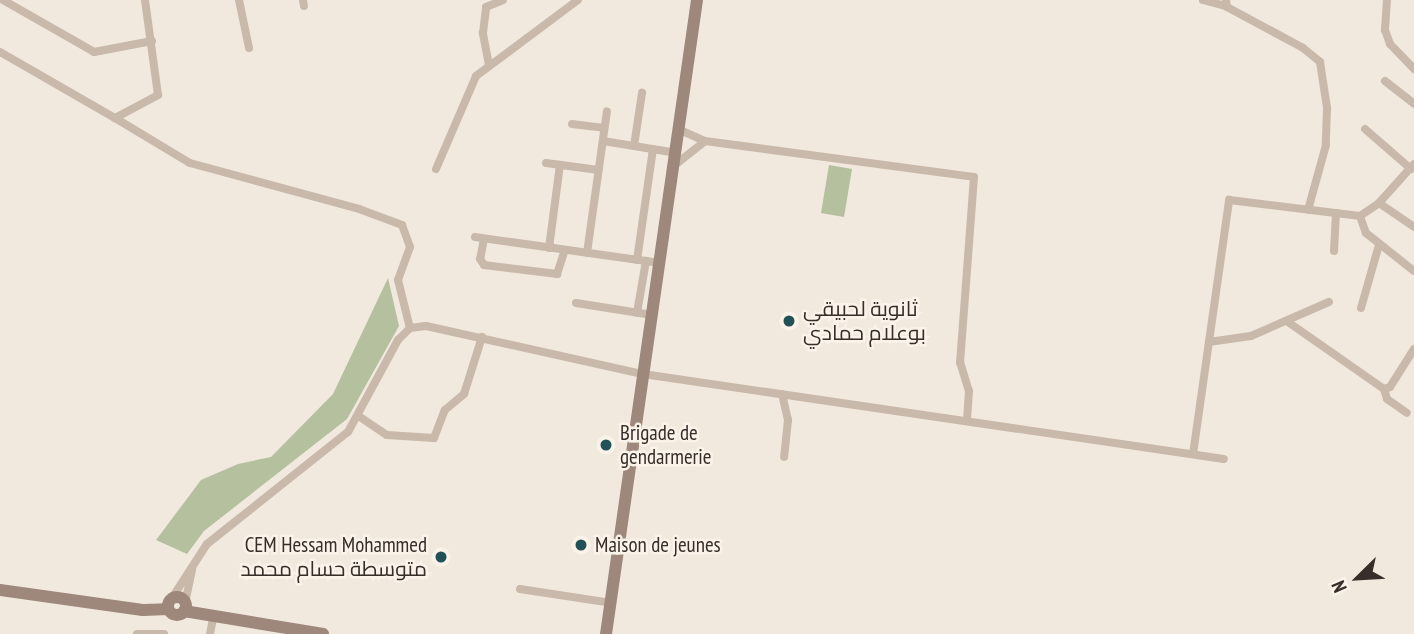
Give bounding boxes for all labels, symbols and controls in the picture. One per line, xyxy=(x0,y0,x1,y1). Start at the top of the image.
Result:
place label: ثانوية لحبيقي بوعلام حمادي xyxy=(803,296,926,346)
marker: ثانوية لحبيقي بوعلام حمادي xyxy=(781,313,797,329)
place label: Brigade de gendarmerie xyxy=(620,420,712,470)
marker: Brigade de gendarmerie xyxy=(598,437,614,453)
place label: CEM Hessam Mohammed متوسطة حسام محمد xyxy=(240,532,427,582)
place label: Maison de jeunes xyxy=(595,532,721,558)
marker: Maison de jeunes xyxy=(573,537,589,553)
north arrow xyxy=(1323,543,1393,613)
marker: CEM Hessam Mohammed متوسطة حسام محمد xyxy=(433,549,449,565)
text: N xyxy=(1326,577,1352,596)

